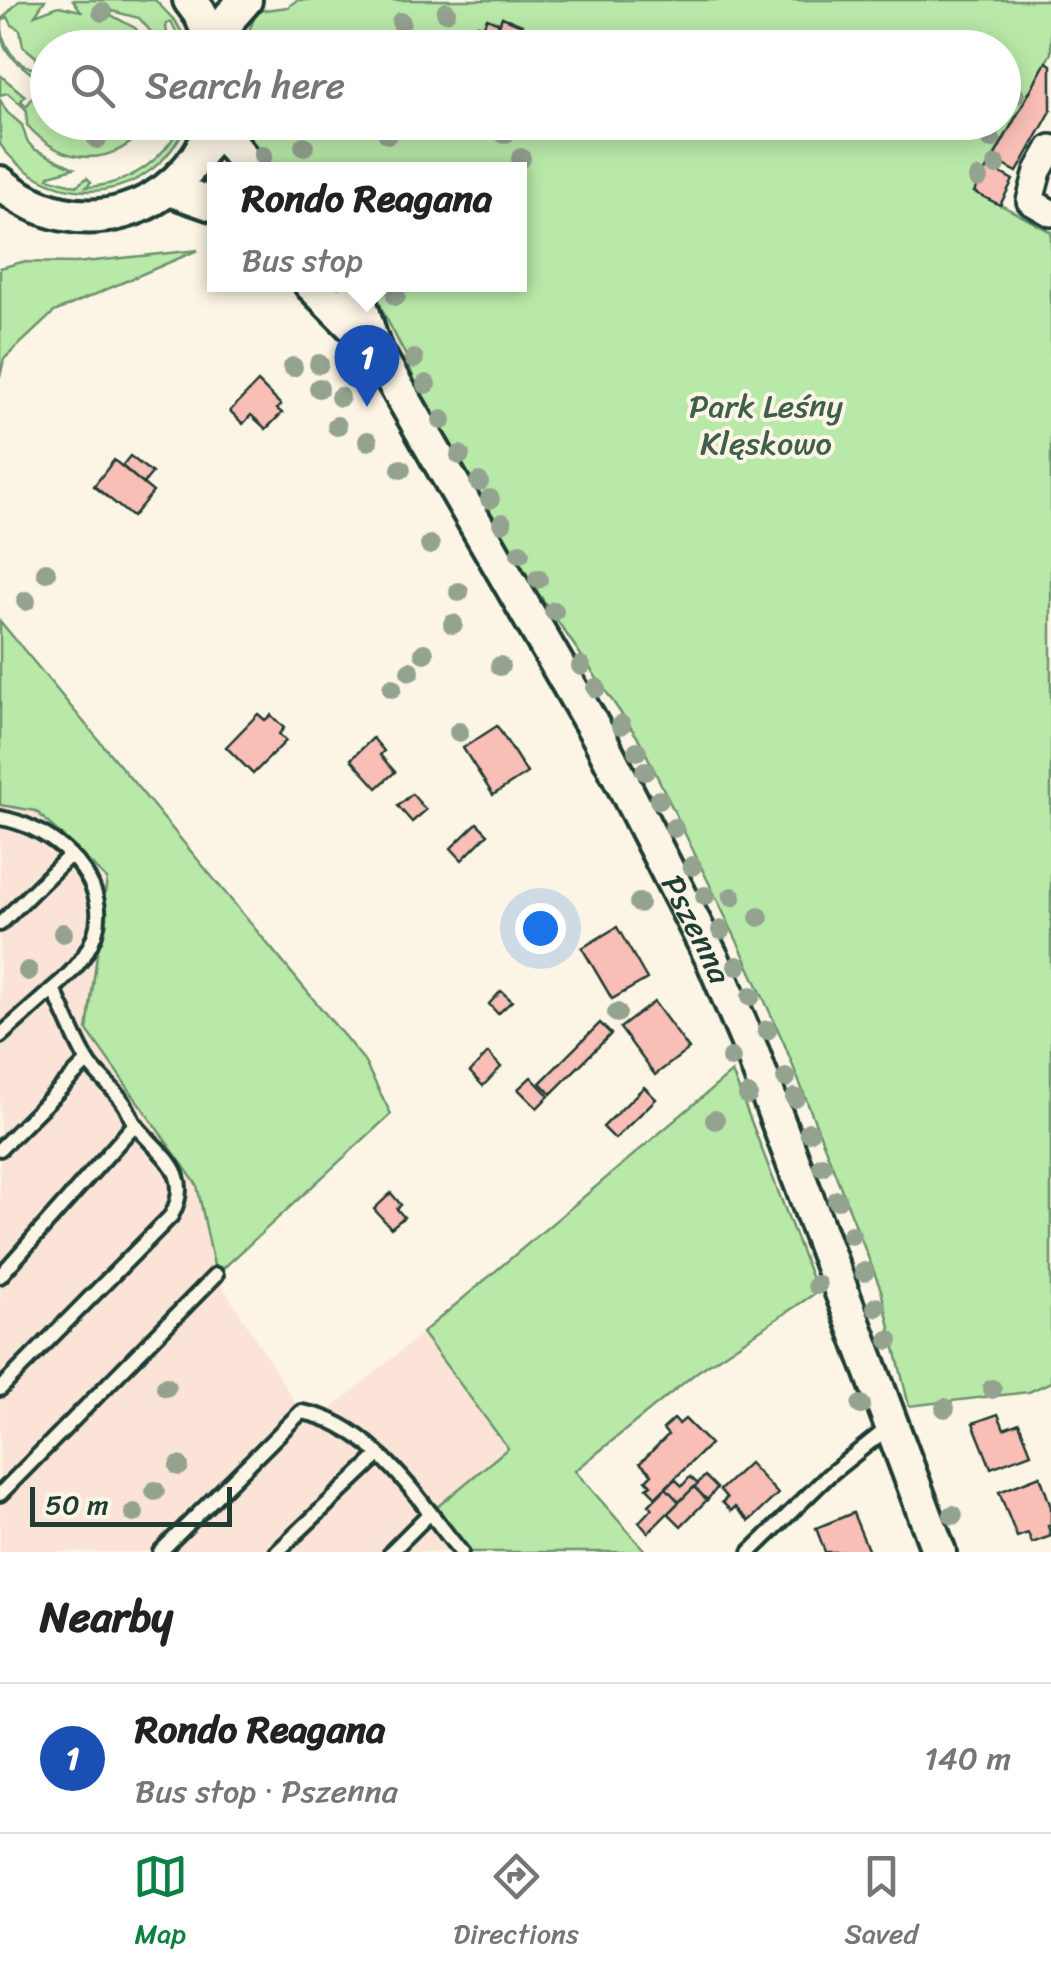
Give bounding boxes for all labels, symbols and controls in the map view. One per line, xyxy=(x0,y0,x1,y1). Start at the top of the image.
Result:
search box xyxy=(30,30,1021,140)
text: Search here xyxy=(145,52,345,119)
icon: search xyxy=(65,58,120,113)
popup xyxy=(207,162,527,292)
text: Rondo Reagana xyxy=(242,165,492,232)
text: Bus stop xyxy=(242,232,363,289)
pin: 1 xyxy=(334,324,400,407)
park label: Park Leśny Klęskowo xyxy=(689,378,843,472)
street label: Pszenna xyxy=(645,864,748,994)
your location xyxy=(515,903,566,954)
text: 50 m xyxy=(45,1480,109,1529)
scale bar xyxy=(30,1482,232,1526)
text: Nearby xyxy=(40,1580,173,1654)
text: Rondo Reagana xyxy=(135,1696,385,1763)
text: 1 xyxy=(66,1730,79,1787)
text: 140 m xyxy=(924,1730,1011,1787)
text: Bus stop · Pszenna xyxy=(135,1763,398,1820)
tab: Map xyxy=(133,1849,188,1958)
tab: Directions xyxy=(453,1849,579,1958)
tab: Saved xyxy=(844,1849,918,1958)

